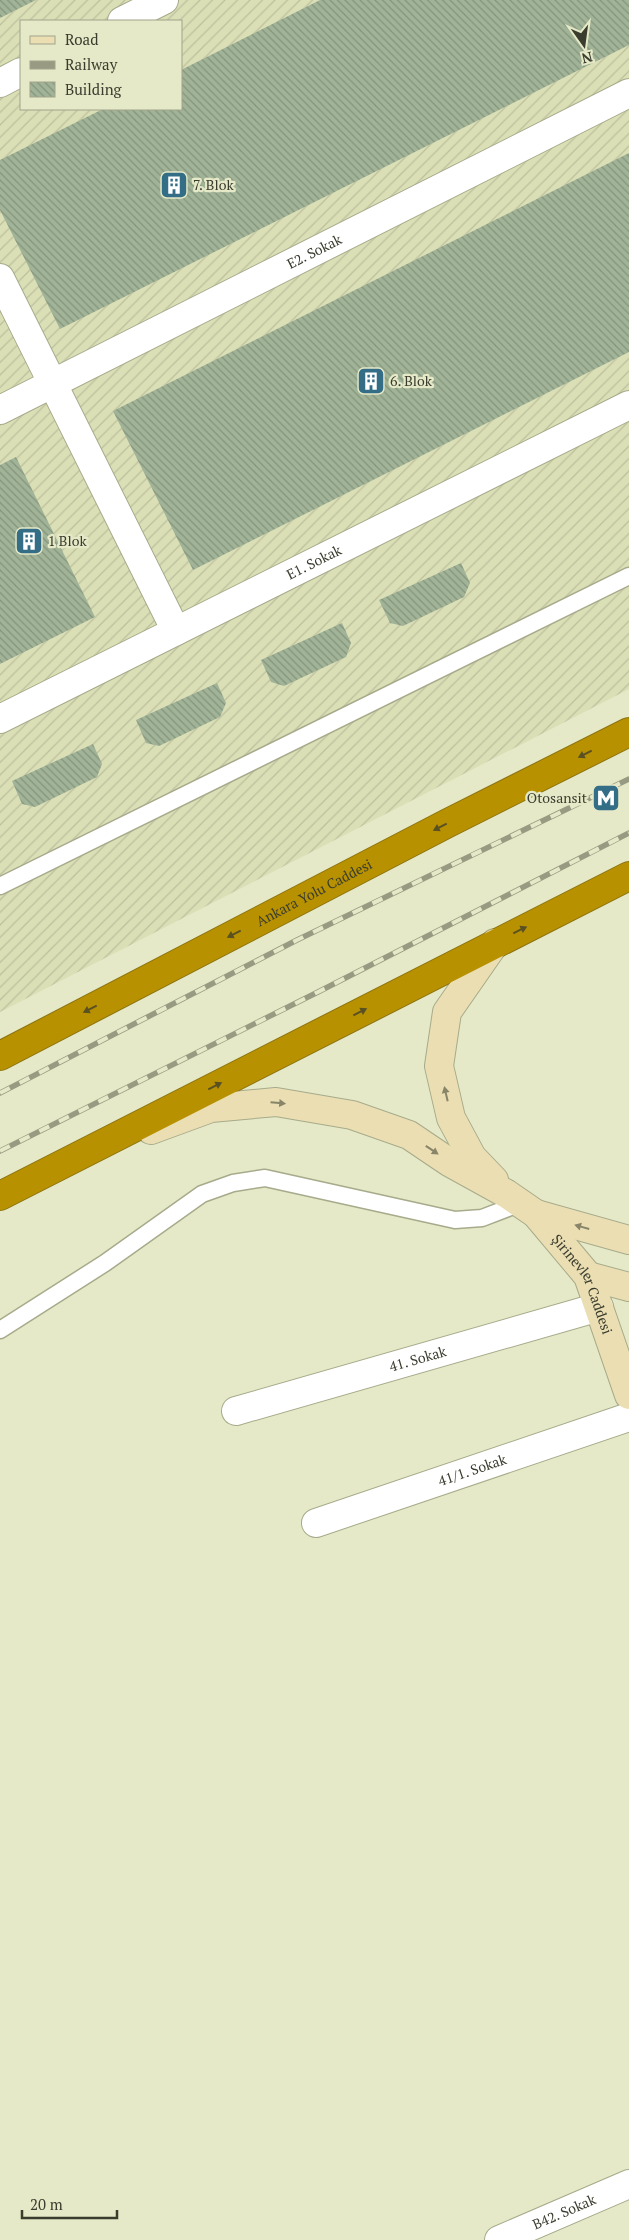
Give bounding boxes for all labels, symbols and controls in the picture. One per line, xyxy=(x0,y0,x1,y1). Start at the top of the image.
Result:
legend xyxy=(20,20,182,110)
north arrow xyxy=(559,20,609,70)
text: Road xyxy=(65,29,98,49)
text: N xyxy=(579,48,595,69)
text: Railway xyxy=(65,54,118,74)
text: Building xyxy=(65,79,123,99)
building icon: 7. Blok xyxy=(159,170,189,200)
place label: 7. Blok xyxy=(193,175,234,194)
street label: E2. Sokak xyxy=(283,229,346,273)
building icon: 6. Blok xyxy=(356,366,386,396)
place label: 6. Blok xyxy=(390,371,433,390)
building icon: 1 Blok xyxy=(14,526,44,556)
place label: 1 Blok xyxy=(48,531,87,550)
street label: E1. Sokak xyxy=(283,540,345,584)
one-way arrow xyxy=(578,750,593,758)
metro station icon: Otosansit xyxy=(591,783,621,813)
place label: Otosansit xyxy=(527,788,588,807)
one-way arrow xyxy=(433,823,447,831)
street label: Ankara Yolu Caddesi xyxy=(253,854,375,930)
one-way arrow xyxy=(513,926,527,934)
one-way arrow xyxy=(227,930,241,938)
one-way arrow xyxy=(82,1005,97,1013)
one-way arrow xyxy=(352,1008,367,1016)
one-way arrow xyxy=(208,1082,222,1090)
one-way arrow xyxy=(442,1087,450,1102)
one-way arrow xyxy=(271,1099,287,1107)
one-way arrow xyxy=(425,1145,439,1155)
one-way arrow xyxy=(575,1223,590,1231)
street label: Şirinevler Caddesi xyxy=(548,1230,617,1337)
street label: 41. Sokak xyxy=(387,1341,449,1376)
street label: 41/1. Sokak xyxy=(436,1449,509,1490)
scale bar xyxy=(22,2188,118,2220)
street label: B42. Sokak xyxy=(529,2189,599,2233)
text: 20 m xyxy=(30,2194,63,2214)

